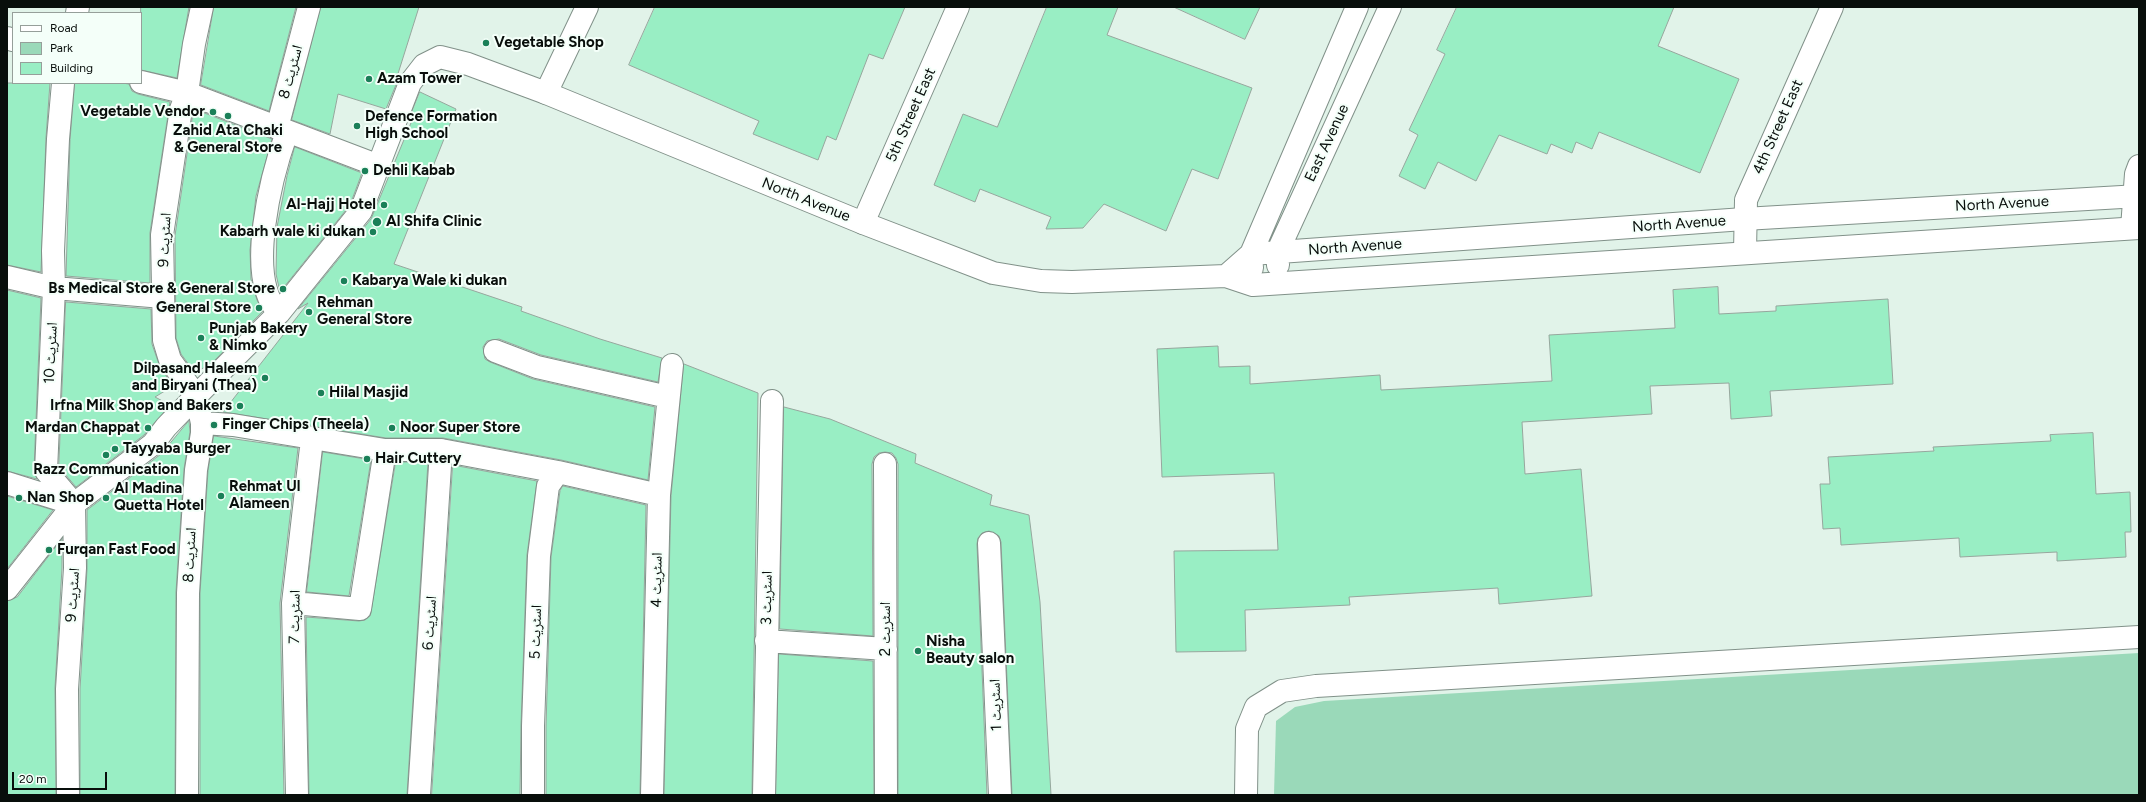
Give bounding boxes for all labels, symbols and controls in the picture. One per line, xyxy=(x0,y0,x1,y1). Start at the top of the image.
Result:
legend xyxy=(12,12,142,84)
text: Road xyxy=(50,21,78,35)
place label: Vegetable Shop xyxy=(494,34,604,52)
marker: Vegetable Shop xyxy=(481,38,491,48)
text: Park xyxy=(50,41,73,55)
street label: اسٹریٹ 8 xyxy=(275,43,307,101)
text: Building xyxy=(50,61,93,75)
street label: 5th Street East xyxy=(882,65,940,165)
place label: Azam Tower xyxy=(377,70,462,88)
marker: Azam Tower xyxy=(364,74,374,84)
street label: 4th Street East xyxy=(1749,77,1807,177)
street label: East Avenue xyxy=(1301,101,1353,185)
place label: Vegetable Vendor xyxy=(80,103,205,121)
marker: Vegetable Vendor xyxy=(208,107,218,117)
place label: Defence Formation High School xyxy=(365,108,497,143)
marker: Zahid Ata Chaki & General Store xyxy=(223,111,233,121)
marker: Defence Formation High School xyxy=(352,121,362,131)
place label: Zahid Ata Chaki & General Store xyxy=(173,122,283,157)
place label: Dehli Kabab xyxy=(373,162,455,180)
marker: Dehli Kabab xyxy=(360,166,370,176)
street label: North Avenue xyxy=(759,174,853,226)
street label: North Avenue xyxy=(1955,193,2049,215)
place label: Al-Hajj Hotel xyxy=(286,196,376,214)
marker: Al-Hajj Hotel xyxy=(379,200,389,210)
street label: اسٹریٹ 9 xyxy=(155,212,175,268)
street label: North Avenue xyxy=(1632,212,1726,236)
place label: Al Shifa Clinic xyxy=(386,213,482,231)
marker: Al Shifa Clinic xyxy=(371,216,383,228)
place label: Kabarh wale ki dukan xyxy=(220,223,365,241)
marker: Kabarh wale ki dukan xyxy=(368,227,378,237)
street label: North Avenue xyxy=(1308,235,1402,259)
place label: Kabarya Wale ki dukan xyxy=(352,272,507,290)
marker: Kabarya Wale ki dukan xyxy=(339,276,349,286)
place label: Bs Medical Store & General Store xyxy=(48,280,275,298)
marker: Bs Medical Store & General Store xyxy=(278,284,288,294)
place label: Rehman General Store xyxy=(317,294,412,329)
place label: General Store xyxy=(156,299,251,317)
marker: General Store xyxy=(254,303,264,313)
marker: Rehman General Store xyxy=(304,307,314,317)
place label: Punjab Bakery & Nimko xyxy=(209,320,307,355)
street label: اسٹریٹ 10 xyxy=(40,322,62,384)
marker: Punjab Bakery & Nimko xyxy=(196,333,206,343)
place label: Dilpasand Haleem and Biryani (Thea) xyxy=(132,360,257,395)
marker: Dilpasand Haleem and Biryani (Thea) xyxy=(260,373,270,383)
place label: Hilal Masjid xyxy=(329,384,408,402)
marker: Hilal Masjid xyxy=(316,388,326,398)
place label: Irfna Milk Shop and Bakers xyxy=(50,397,232,415)
marker: Irfna Milk Shop and Bakers xyxy=(235,401,245,411)
place label: Finger Chips (Theela) xyxy=(222,416,369,434)
place label: Mardan Chappat xyxy=(25,419,140,437)
place label: Noor Super Store xyxy=(400,419,520,437)
marker: Finger Chips (Theela) xyxy=(209,420,219,430)
marker: Mardan Chappat xyxy=(143,423,153,433)
marker: Noor Super Store xyxy=(387,423,397,433)
place label: Tayyaba Burger xyxy=(123,440,230,458)
marker: Tayyaba Burger xyxy=(110,444,120,454)
marker: Razz Communication xyxy=(101,450,111,460)
place label: Hair Cuttery xyxy=(375,450,461,468)
marker: Hair Cuttery xyxy=(362,454,372,464)
place label: Razz Communication xyxy=(33,461,179,479)
place label: Rehmat Ul Alameen xyxy=(229,478,300,513)
place label: Al Madina Quetta Hotel xyxy=(114,480,204,515)
place label: Nan Shop xyxy=(27,489,94,507)
marker: Rehmat Ul Alameen xyxy=(216,491,226,501)
marker: Nan Shop xyxy=(14,493,24,503)
marker: Al Madina Quetta Hotel xyxy=(101,493,111,503)
street label: اسٹریٹ 8 xyxy=(180,527,200,583)
place label: Furqan Fast Food xyxy=(57,541,176,559)
marker: Furqan Fast Food xyxy=(44,545,54,555)
street label: اسٹریٹ 4 xyxy=(648,552,666,608)
street label: اسٹریٹ 9 xyxy=(62,567,84,623)
street label: اسٹریٹ 3 xyxy=(758,571,776,625)
street label: اسٹریٹ 7 xyxy=(286,590,304,644)
street label: اسٹریٹ 6 xyxy=(419,595,441,651)
street label: اسٹریٹ 2 xyxy=(877,602,895,656)
street label: اسٹریٹ 5 xyxy=(526,604,546,660)
place label: Nisha Beauty salon xyxy=(926,633,1014,668)
marker: Nisha Beauty salon xyxy=(913,646,923,656)
street label: اسٹریٹ 1 xyxy=(986,679,1006,731)
scale bar xyxy=(14,764,109,790)
text: 20 m xyxy=(19,772,47,786)

